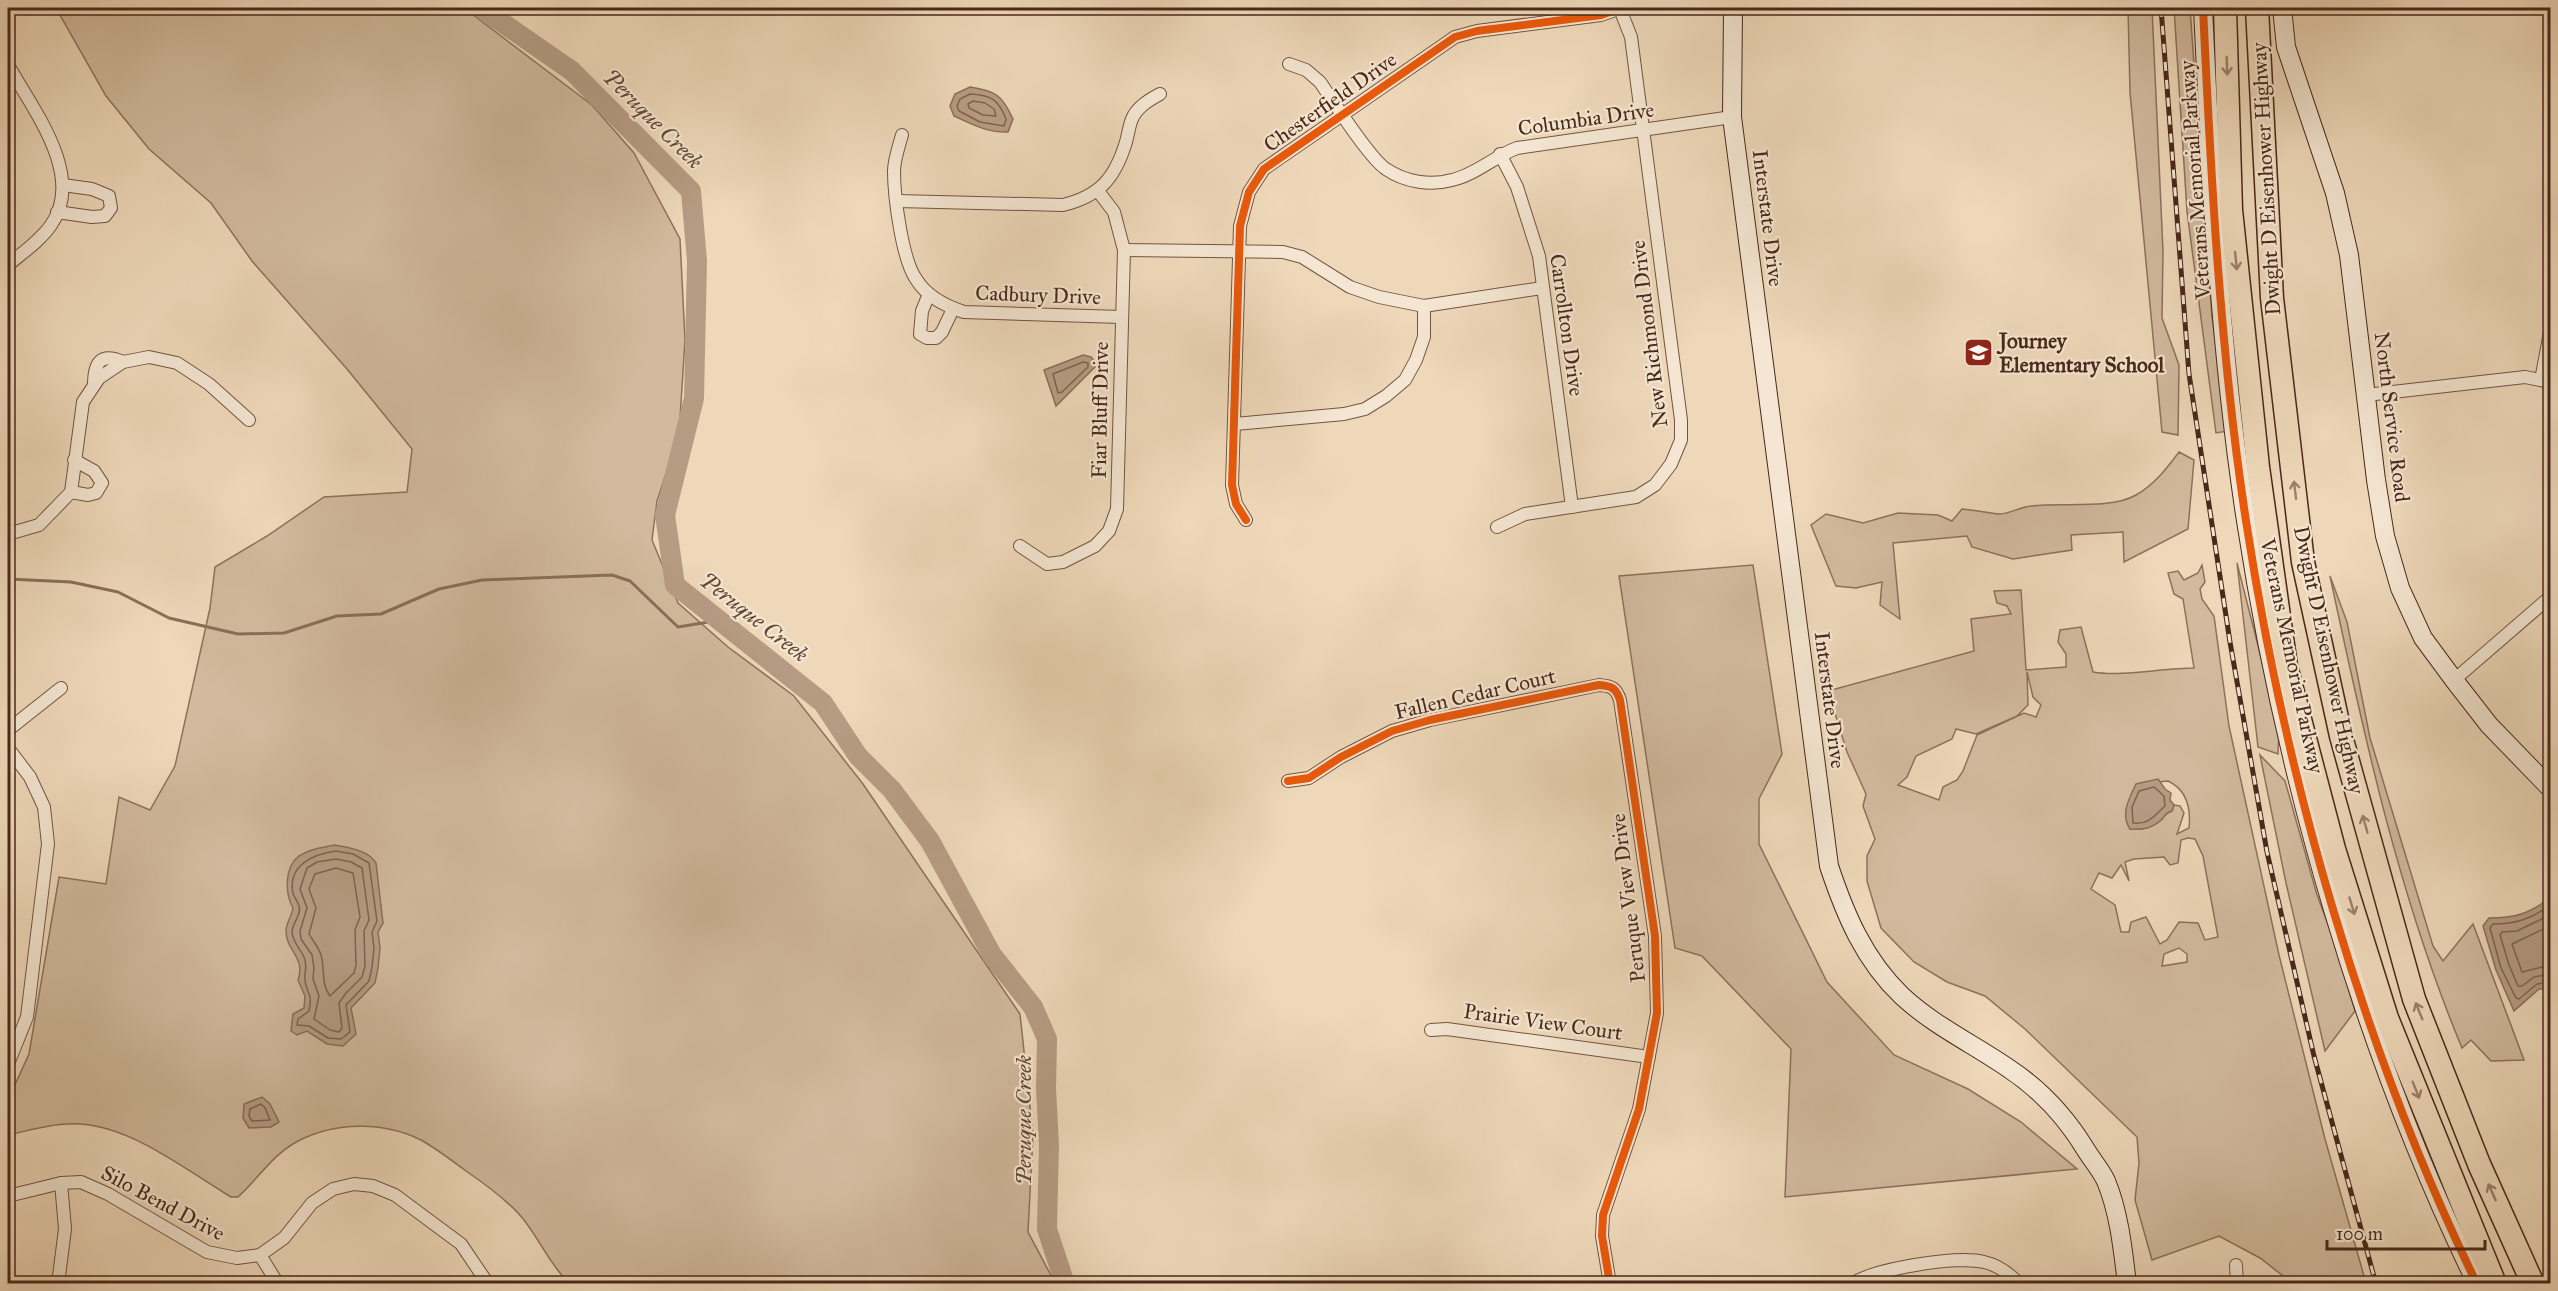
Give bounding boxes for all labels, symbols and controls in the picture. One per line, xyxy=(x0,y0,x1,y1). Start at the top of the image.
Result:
street label: Dwight D Eisenhower Highway xyxy=(2246,41,2286,316)
street label: Chesterfield Drive xyxy=(1258,46,1402,158)
one-way arrow xyxy=(2221,55,2232,75)
street label: Veterans Memorial Parkway xyxy=(2174,58,2216,301)
water label: Peruque Creek xyxy=(597,63,709,175)
street label: Columbia Drive xyxy=(1516,97,1656,141)
street label: Interstate Drive xyxy=(1747,148,1789,288)
street label: New Richmond Drive xyxy=(1625,238,1673,429)
one-way arrow xyxy=(2231,250,2242,270)
street label: Carrollton Drive xyxy=(1544,252,1590,398)
street label: Cadbury Drive xyxy=(975,280,1102,310)
place label: Journey Elementary School xyxy=(1996,328,2165,378)
street label: North Service Road xyxy=(2369,330,2415,504)
school or university icon: Journey Elementary School xyxy=(1962,337,1994,369)
street label: Fiar Bluff Drive xyxy=(1086,341,1114,479)
one-way arrow xyxy=(2289,480,2300,500)
street label: Dwight D Eisenhower Highway xyxy=(2288,524,2370,798)
street label: Veterans Memorial Parkway xyxy=(2254,535,2330,777)
water label: Peruque Creek xyxy=(694,566,814,668)
street label: Interstate Drive xyxy=(1809,630,1851,770)
street label: Fallen Cedar Court xyxy=(1392,663,1559,725)
street label: Peruque View Drive xyxy=(1605,812,1651,984)
one-way arrow xyxy=(2359,815,2370,834)
one-way arrow xyxy=(2347,896,2358,915)
street label: Prairie View Court xyxy=(1462,998,1625,1046)
one-way arrow xyxy=(2413,1002,2424,1021)
water label: Peruque Creek xyxy=(1010,1055,1037,1185)
one-way arrow xyxy=(2411,1080,2422,1098)
street label: Silo Bend Drive xyxy=(97,1160,230,1247)
one-way arrow xyxy=(2486,1183,2497,1201)
scale bar xyxy=(2327,1213,2484,1251)
text: 100 m xyxy=(2336,1223,2383,1245)

